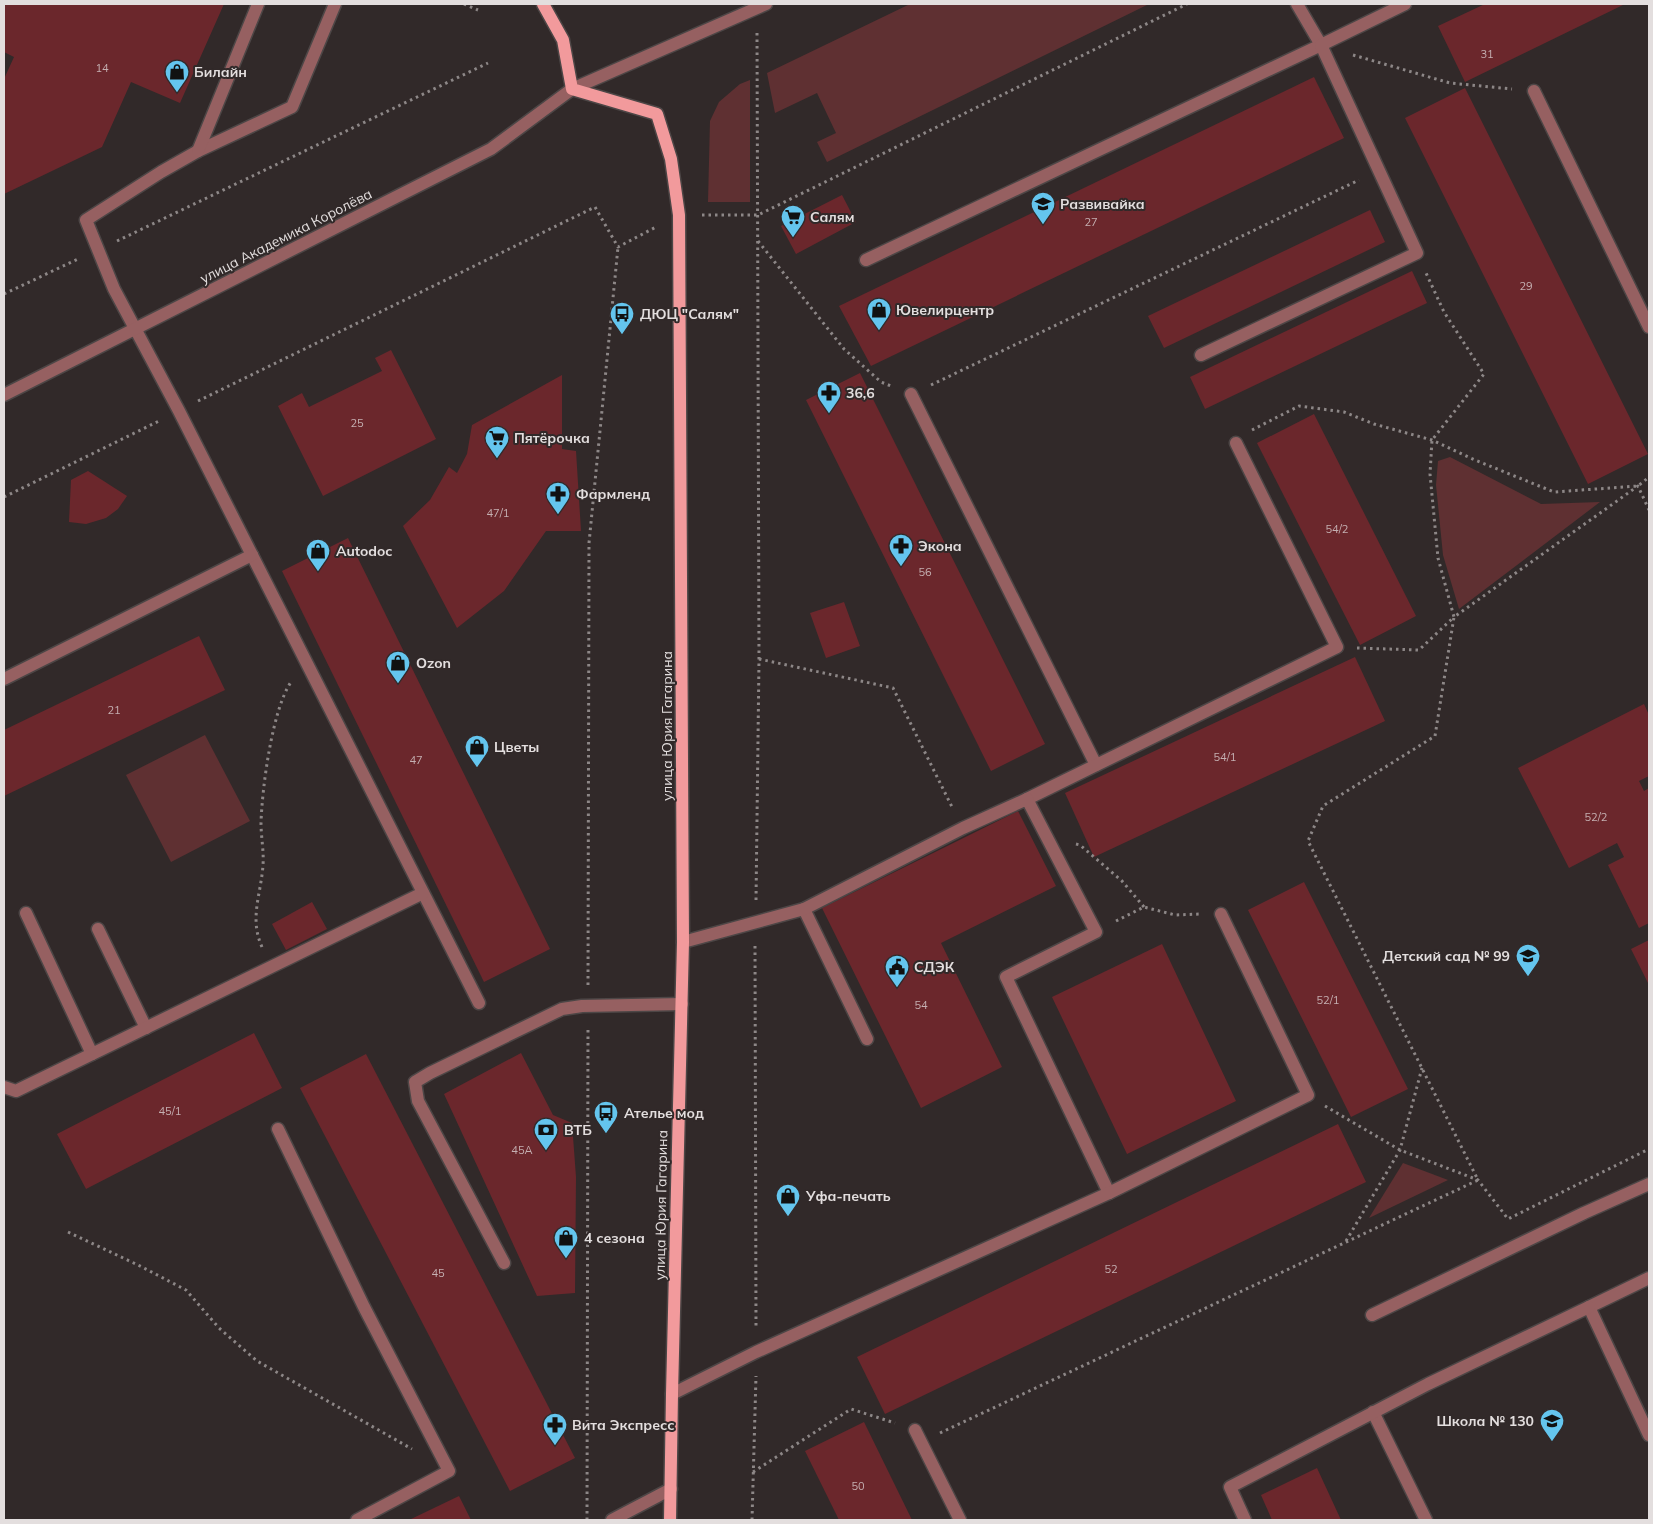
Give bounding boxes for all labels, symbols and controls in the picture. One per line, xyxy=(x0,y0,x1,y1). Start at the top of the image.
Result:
house number: 31 xyxy=(1480,47,1494,61)
shop icon: Билайн xyxy=(164,59,190,93)
house number: 14 xyxy=(95,61,109,75)
place label: Билайн xyxy=(194,63,247,81)
street label: улица Академика Королёва xyxy=(197,185,375,287)
school or university icon: Развивайка xyxy=(1030,191,1056,225)
place label: Развивайка xyxy=(1060,195,1145,213)
supermarket icon: Салям xyxy=(780,204,806,238)
place label: Салям xyxy=(810,208,855,226)
house number: 27 xyxy=(1084,215,1098,229)
house number: 29 xyxy=(1519,279,1533,293)
shop icon: Ювелирцентр xyxy=(866,297,892,331)
bus stop icon: ДЮЦ "Салям" xyxy=(609,301,635,335)
place label: Ювелирцентр xyxy=(896,301,994,319)
place label: ДЮЦ "Салям" xyxy=(640,305,739,323)
pharmacy icon: 36,6 xyxy=(816,380,842,414)
place label: 36,6 xyxy=(846,384,875,402)
house number: 25 xyxy=(350,416,364,430)
supermarket icon: Пятёрочка xyxy=(484,425,510,459)
place label: Пятёрочка xyxy=(514,429,590,447)
pharmacy icon: Фармленд xyxy=(545,481,571,515)
place label: Фармленд xyxy=(576,485,650,503)
house number: 47/1 xyxy=(487,506,509,520)
house number: 54/2 xyxy=(1326,522,1349,536)
pharmacy icon: Экона xyxy=(888,533,914,567)
place label: Экона xyxy=(918,537,962,555)
shop icon: Autodoc xyxy=(305,538,331,572)
place label: Autodoc xyxy=(336,542,392,560)
house number: 56 xyxy=(918,565,932,579)
shop icon: Ozon xyxy=(385,650,411,684)
street label: улица Юрия Гагарина xyxy=(658,651,676,801)
place label: Ozon xyxy=(416,654,451,672)
house number: 21 xyxy=(107,703,121,717)
shop icon: Цветы xyxy=(464,734,490,768)
place label: Цветы xyxy=(494,738,539,756)
house number: 54/1 xyxy=(1214,750,1236,764)
house number: 47 xyxy=(409,753,423,767)
house number: 52/2 xyxy=(1585,810,1608,824)
school or university icon: Детский сад № 99 xyxy=(1515,943,1541,977)
place label: Детский сад № 99 xyxy=(1383,947,1510,965)
public building icon: СДЭК xyxy=(884,954,910,988)
place label: СДЭК xyxy=(914,958,955,976)
house number: 52/1 xyxy=(1317,993,1339,1007)
house number: 54 xyxy=(914,998,928,1012)
bus stop icon: Ателье мод xyxy=(593,1100,619,1134)
house number: 45/1 xyxy=(159,1104,181,1118)
place label: Ателье мод xyxy=(624,1104,704,1122)
bank icon: ВТБ xyxy=(533,1117,559,1151)
place label: ВТБ xyxy=(564,1121,592,1139)
street label: улица Юрия Гагарина xyxy=(651,1130,671,1280)
house number: 45А xyxy=(511,1143,533,1157)
shop icon: Уфа-печать xyxy=(775,1183,801,1217)
place label: Уфа-печать xyxy=(805,1187,891,1205)
shop icon: 4 сезона xyxy=(553,1225,579,1259)
place label: 4 сезона xyxy=(584,1229,645,1247)
house number: 52 xyxy=(1104,1262,1118,1276)
house number: 45 xyxy=(431,1266,445,1280)
school or university icon: Школа № 130 xyxy=(1539,1408,1565,1442)
pharmacy icon: Вита Экспресс xyxy=(542,1412,568,1446)
place label: Школа № 130 xyxy=(1436,1412,1534,1430)
place label: Вита Экспресс xyxy=(572,1416,675,1434)
house number: 50 xyxy=(851,1479,865,1493)

